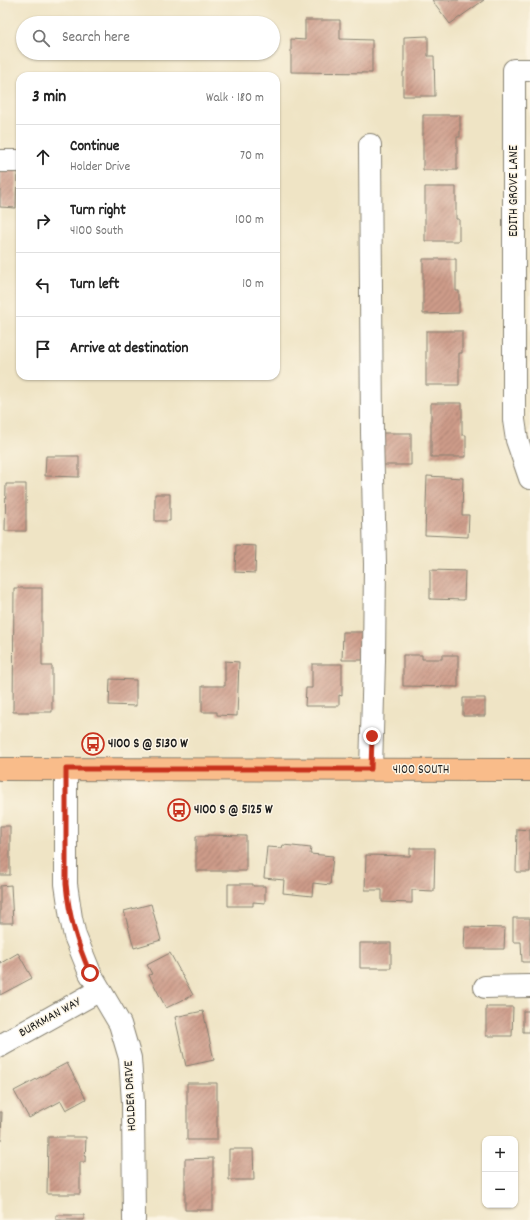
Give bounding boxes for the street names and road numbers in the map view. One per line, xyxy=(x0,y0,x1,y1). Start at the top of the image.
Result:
street label: EDITH GROVE LANE xyxy=(505,145,524,237)
street label: 4100 SOUTH xyxy=(393,761,449,780)
street label: BURKMAN WAY xyxy=(16,993,86,1043)
street label: HOLDER DRIVE xyxy=(120,1060,142,1132)

